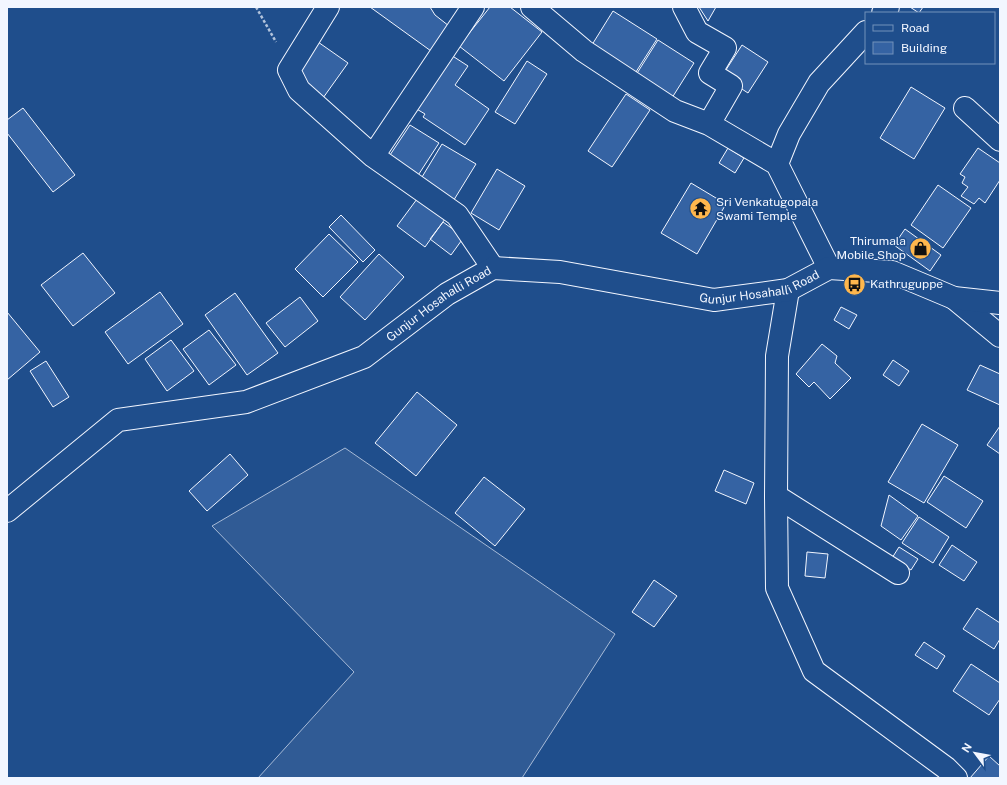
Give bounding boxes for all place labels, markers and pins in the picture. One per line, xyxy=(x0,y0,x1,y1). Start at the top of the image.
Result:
place label: Sri Venkatugopala Swami Temple xyxy=(716,195,818,223)
temple icon: Sri Venkatugopala Swami Temple xyxy=(688,196,714,222)
place label: Thirumala Mobile Shop xyxy=(837,234,906,262)
shop icon: Thirumala Mobile Shop xyxy=(908,235,934,261)
bus stop icon: Kathruguppe xyxy=(842,271,868,297)
place label: Kathruguppe xyxy=(870,277,943,291)

